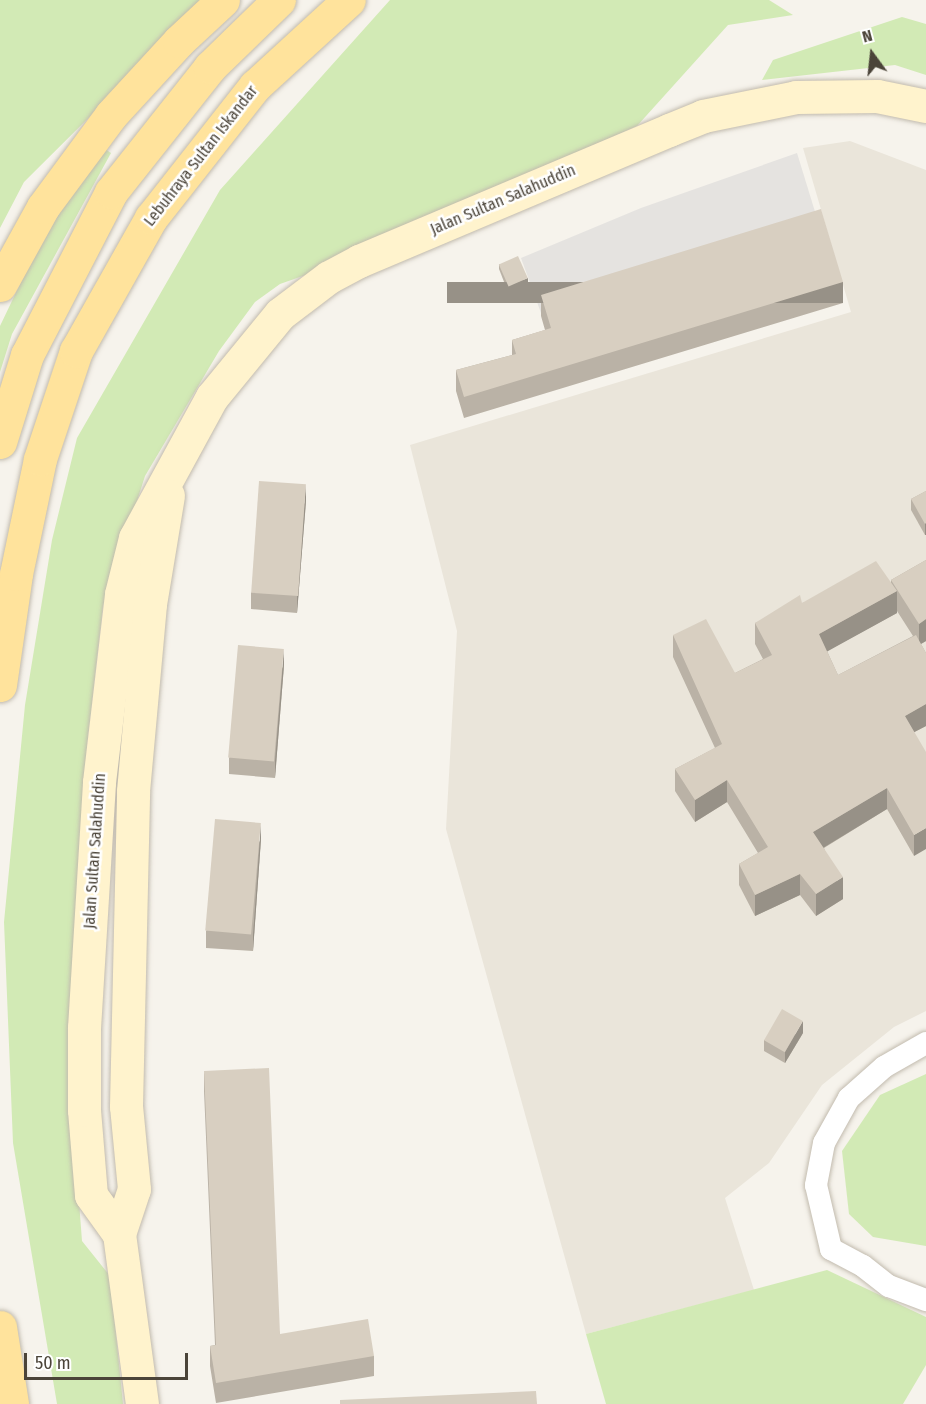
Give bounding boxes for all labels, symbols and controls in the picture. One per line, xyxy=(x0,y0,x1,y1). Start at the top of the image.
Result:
north arrow xyxy=(842,24,902,84)
text: N xyxy=(860,26,874,47)
street label: Lebuhraya Sultan Iskandar xyxy=(140,82,262,230)
street label: Jalan Sultan Salahuddin xyxy=(427,161,579,239)
street label: Jalan Sultan Salahuddin xyxy=(80,773,110,929)
scale bar xyxy=(27,1341,190,1379)
text: 50 m xyxy=(35,1352,71,1374)

